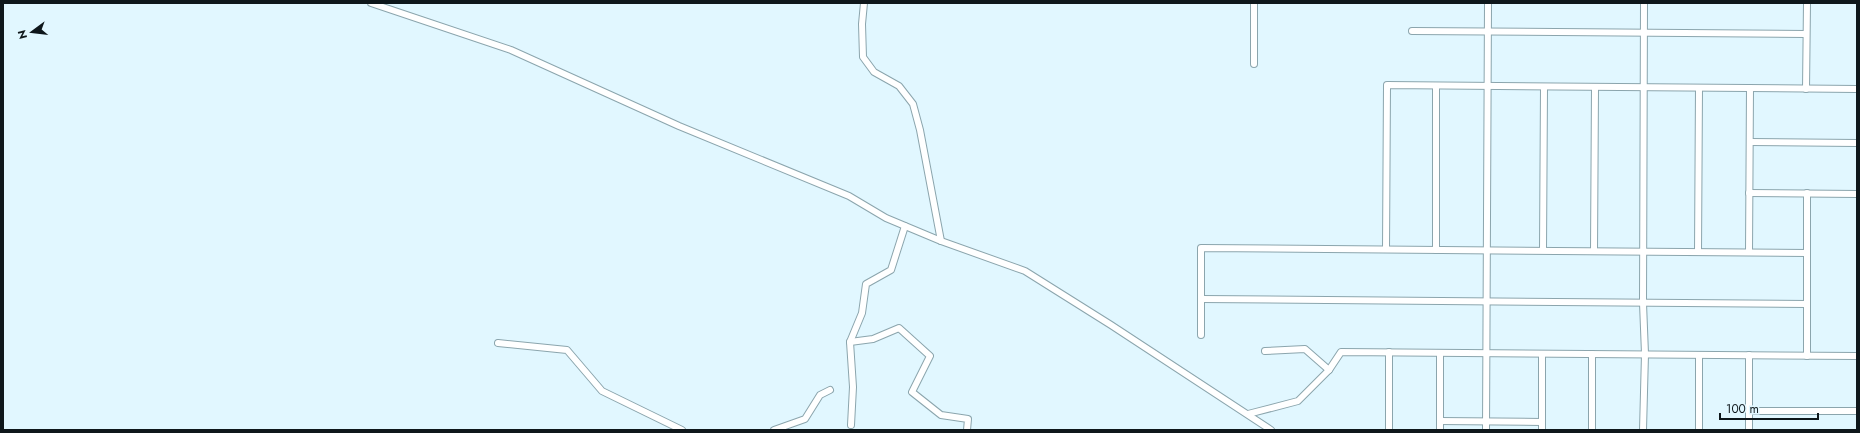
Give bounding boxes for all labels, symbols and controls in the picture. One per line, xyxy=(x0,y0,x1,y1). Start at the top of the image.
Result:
north arrow xyxy=(12,12,52,52)
text: N xyxy=(13,28,31,41)
scale bar xyxy=(1720,395,1818,421)
text: 100 m xyxy=(1726,400,1759,418)

